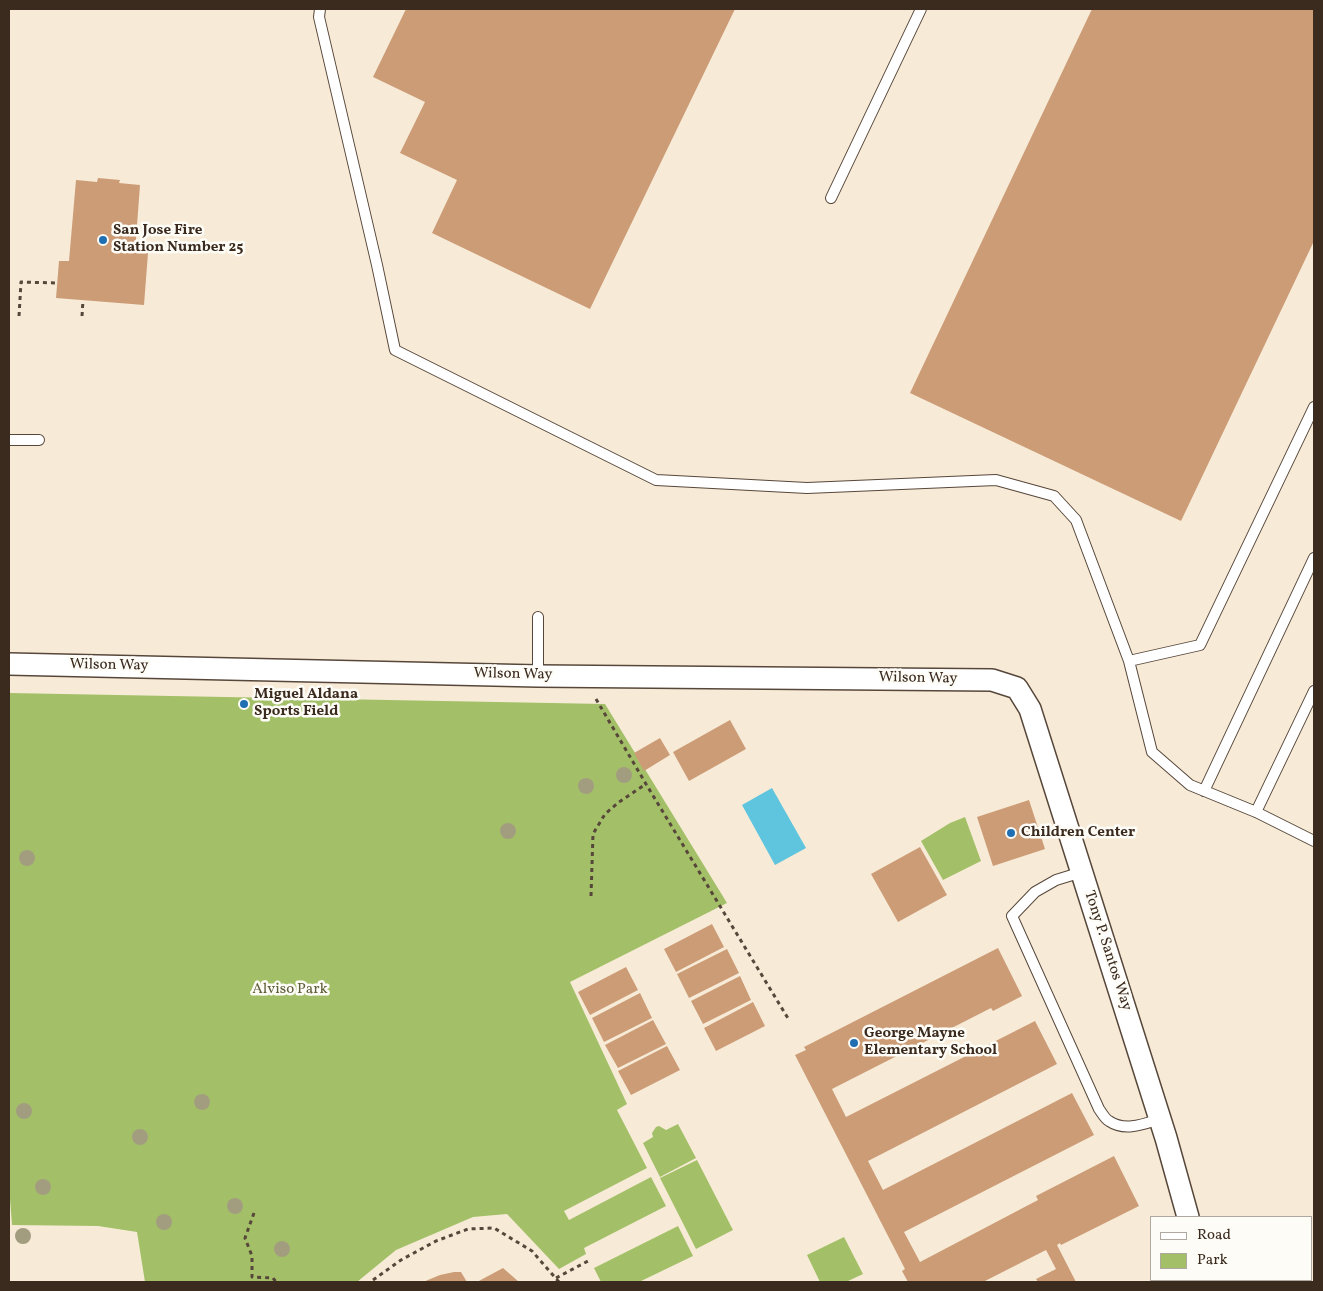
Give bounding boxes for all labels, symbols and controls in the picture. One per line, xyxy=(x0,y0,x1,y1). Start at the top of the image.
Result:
place label: San Jose Fire Station Number 25 xyxy=(113,222,243,257)
marker: San Jose Fire Station Number 25 xyxy=(97,234,109,246)
street label: Wilson Way xyxy=(69,656,149,676)
street label: Wilson Way xyxy=(473,665,553,685)
street label: Wilson Way xyxy=(878,669,958,689)
place label: Miguel Aldana Sports Field xyxy=(254,686,358,721)
marker: Miguel Aldana Sports Field xyxy=(238,698,250,710)
place label: Children Center xyxy=(1021,824,1135,842)
marker: Children Center xyxy=(1005,827,1017,839)
street label: Tony P. Santos Way xyxy=(1079,889,1135,1013)
park label: Alviso Park xyxy=(252,981,328,999)
place label: George Mayne Elementary School xyxy=(864,1025,997,1060)
marker: George Mayne Elementary School xyxy=(848,1037,860,1049)
legend xyxy=(1150,1216,1313,1281)
text: Road xyxy=(1197,1225,1231,1246)
text: Park xyxy=(1197,1250,1228,1271)

